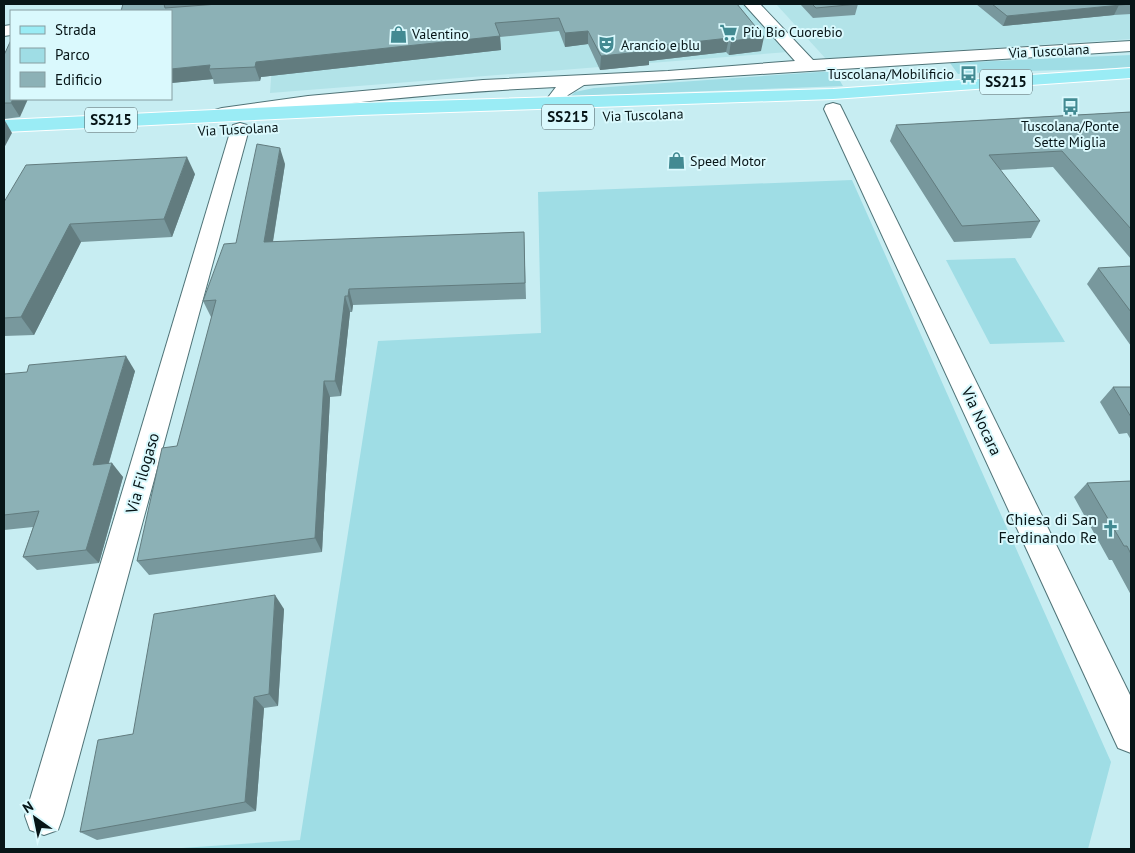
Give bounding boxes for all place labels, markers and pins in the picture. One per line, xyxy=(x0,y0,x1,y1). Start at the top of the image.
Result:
supermarket icon: Più Bio Cuorebio xyxy=(719,22,739,42)
place label: Più Bio Cuorebio xyxy=(743,23,843,41)
shop icon: Valentino xyxy=(388,24,408,44)
place label: Valentino xyxy=(411,25,469,43)
theatre icon: Arancio e blu xyxy=(597,35,617,55)
place label: Arancio e blu xyxy=(621,36,700,54)
bus stop icon: Tuscolana/Mobilificio xyxy=(958,64,978,84)
place label: Tuscolana/Mobilificio xyxy=(827,65,954,83)
bus stop icon: Tuscolana/Ponte Sette Miglia xyxy=(1060,96,1080,116)
place label: Tuscolana/Ponte Sette Miglia xyxy=(1021,117,1119,151)
shop icon: Speed Motor xyxy=(666,151,686,171)
place label: Speed Motor xyxy=(690,152,766,170)
place label: Chiesa di San Ferdinando Re xyxy=(998,509,1097,547)
church icon: Chiesa di San Ferdinando Re xyxy=(1101,518,1121,538)

